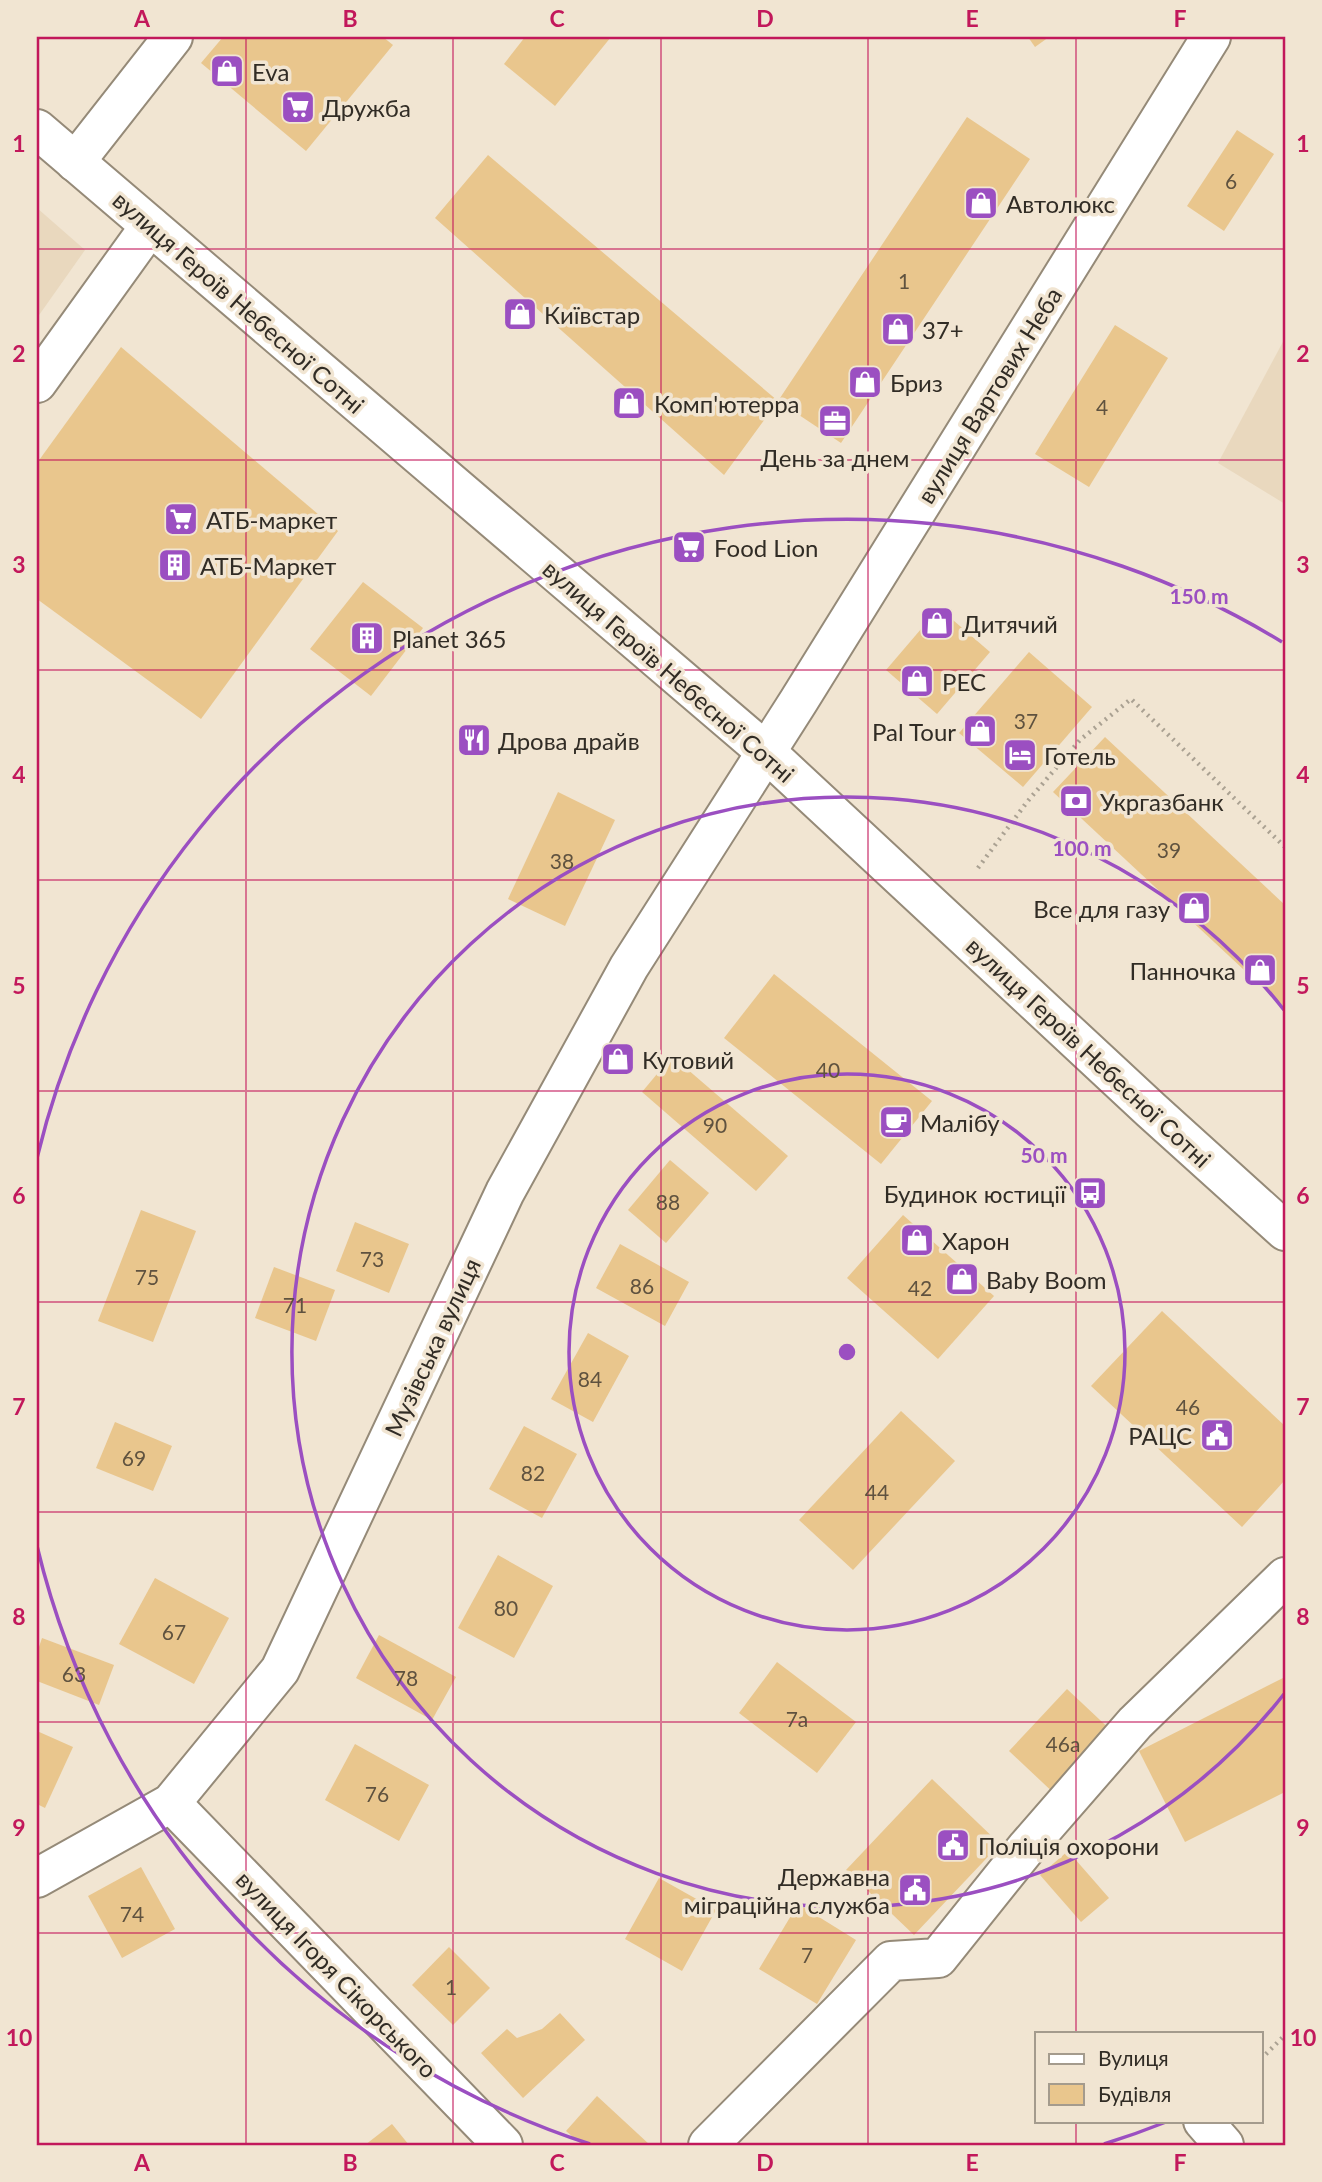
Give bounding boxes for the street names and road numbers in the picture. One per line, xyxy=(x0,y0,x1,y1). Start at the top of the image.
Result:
street label: вулиця Героїв Небесної Сотні xyxy=(107,185,371,419)
street label: вулиця Вартових Неба xyxy=(911,282,1067,508)
street label: вулиця Героїв Небесної Сотні xyxy=(537,554,801,788)
street label: вулиця Героїв Небесної Сотні xyxy=(961,931,1217,1173)
street label: Музівська вулиця xyxy=(378,1253,486,1441)
street label: вулиця Ігоря Сікорського xyxy=(231,1865,443,2083)

